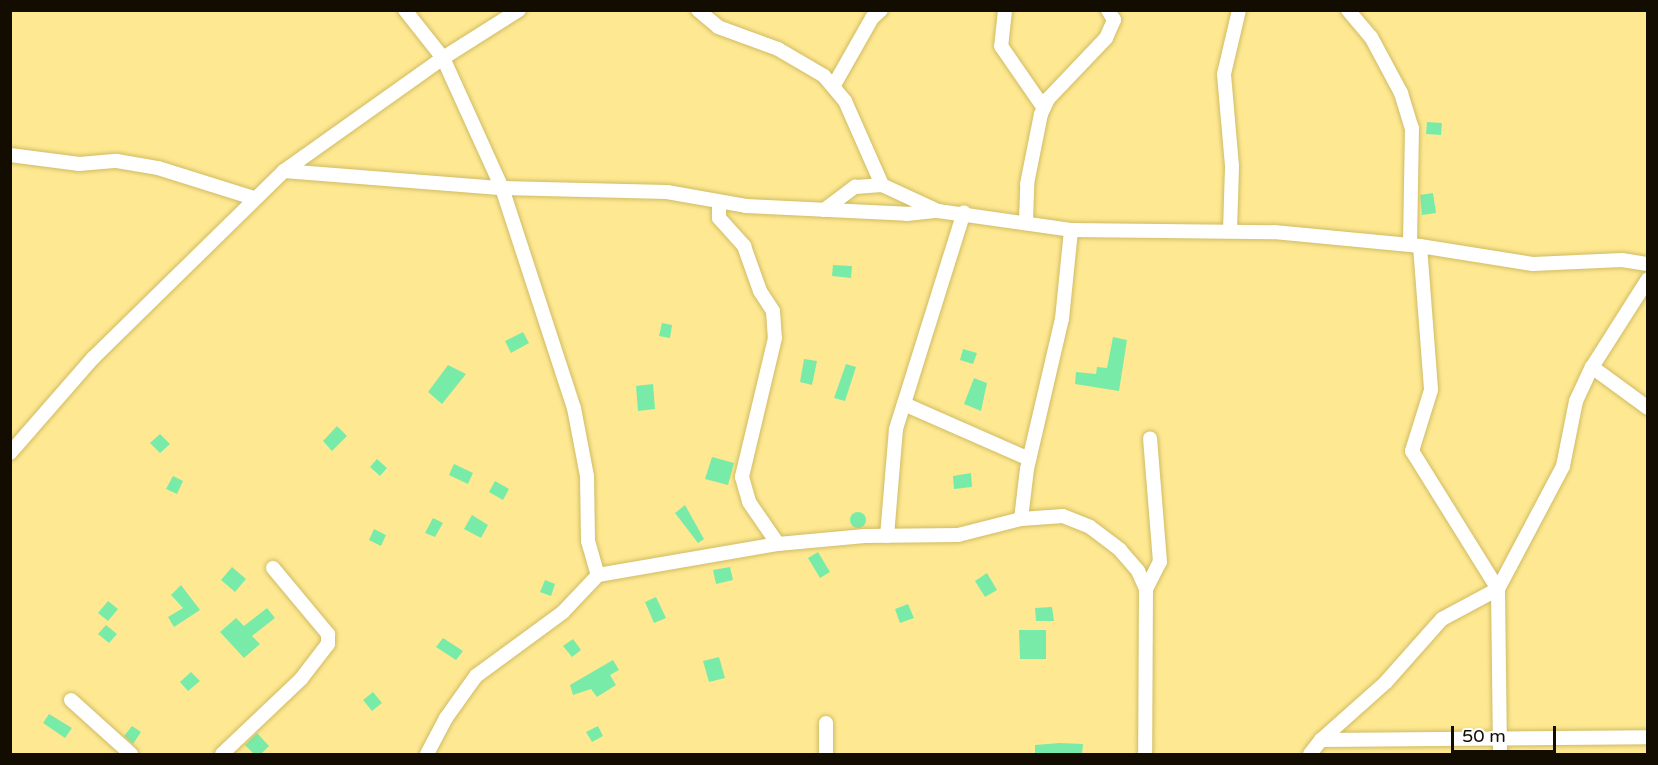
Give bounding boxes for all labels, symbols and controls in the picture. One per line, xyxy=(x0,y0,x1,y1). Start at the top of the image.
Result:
scale bar xyxy=(1454,714,1559,752)
text: 50 m xyxy=(1462,725,1506,747)

